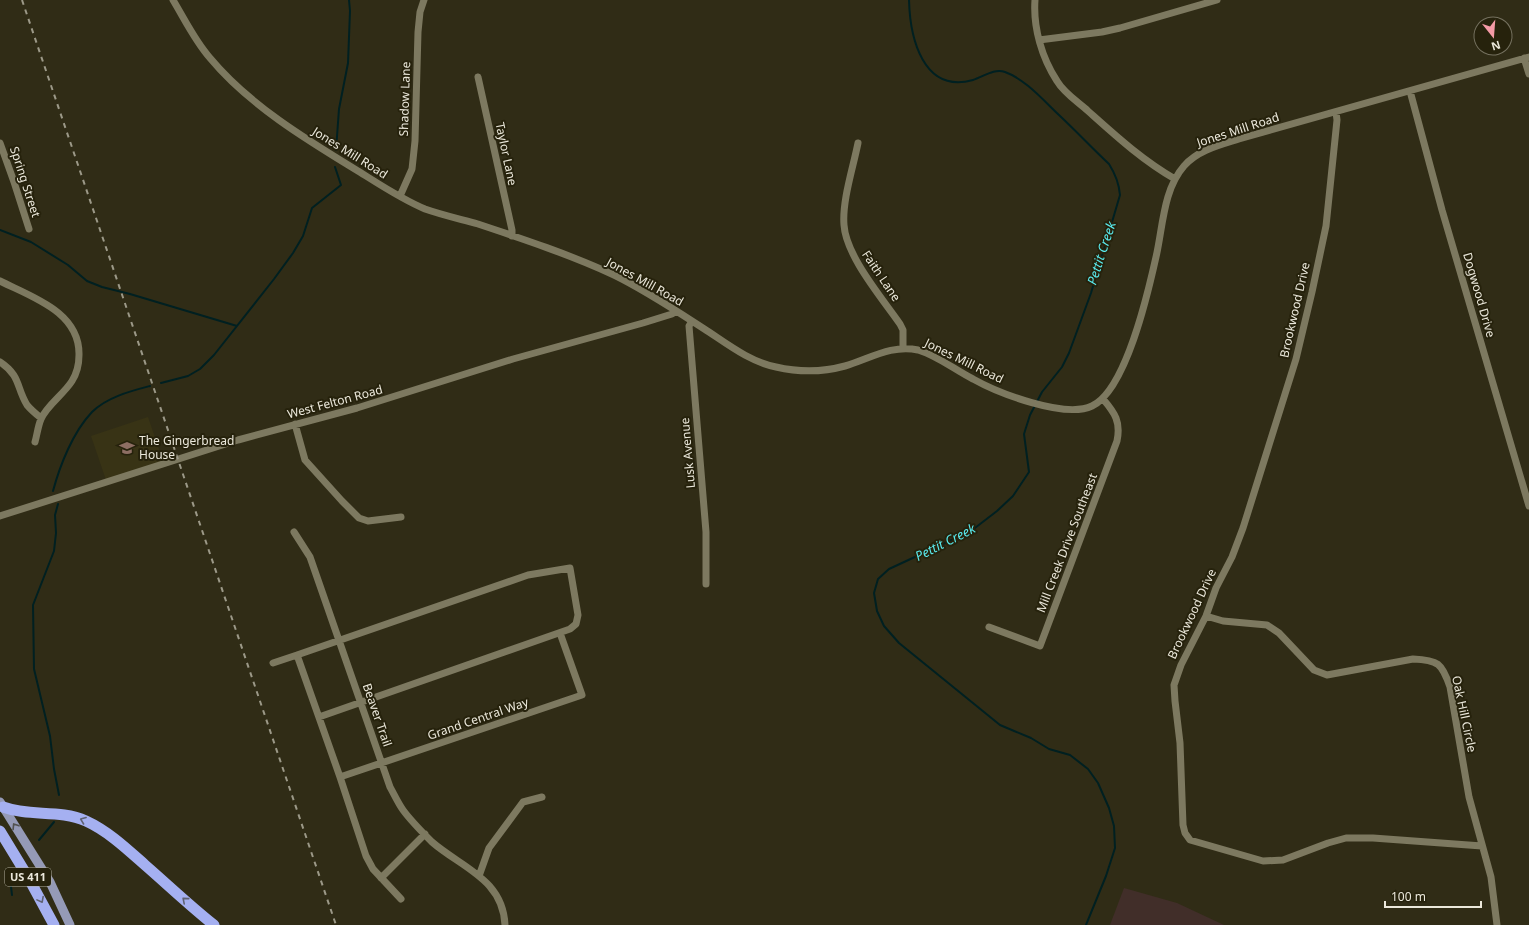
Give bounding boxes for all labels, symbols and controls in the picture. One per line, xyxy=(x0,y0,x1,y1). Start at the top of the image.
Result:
north arrow xyxy=(1473,16,1513,56)
text: N xyxy=(1490,38,1503,55)
street label: Shadow Lane xyxy=(395,61,414,137)
street label: Jones Mill Road xyxy=(1194,108,1281,151)
street label: Taylor Lane xyxy=(492,121,522,187)
street label: Jones Mill Road xyxy=(309,122,391,182)
street label: Spring Street xyxy=(6,144,45,220)
water label: Pettit Creek xyxy=(1082,219,1120,287)
street label: Faith Lane xyxy=(858,247,905,305)
street label: Dogwood Drive xyxy=(1459,250,1500,339)
street label: Jones Mill Road xyxy=(603,253,687,310)
street label: Brookwood Drive xyxy=(1275,260,1314,359)
street label: Jones Mill Road xyxy=(921,334,1006,387)
street label: West Felton Road xyxy=(285,381,384,422)
street label: Lusk Avenue xyxy=(676,417,699,489)
place label: The Gingerbread House xyxy=(139,432,234,463)
school or university icon: The Gingerbread House xyxy=(118,439,136,457)
street label: Mill Creek Drive Southeast xyxy=(1032,470,1101,615)
water label: Pettit Creek xyxy=(912,519,979,565)
street label: Brookwood Drive xyxy=(1163,566,1220,662)
street label: Oak Hill Circle xyxy=(1448,674,1481,754)
street label: Beaver Trail xyxy=(359,681,396,749)
street label: Grand Central Way xyxy=(425,693,531,744)
one-way arrow xyxy=(79,817,86,825)
one-way arrow xyxy=(13,824,20,831)
road number: US 411 xyxy=(5,868,51,886)
scale bar xyxy=(1385,883,1481,909)
text: 100 m xyxy=(1391,888,1426,905)
one-way arrow xyxy=(36,896,44,904)
one-way arrow xyxy=(182,897,189,904)

